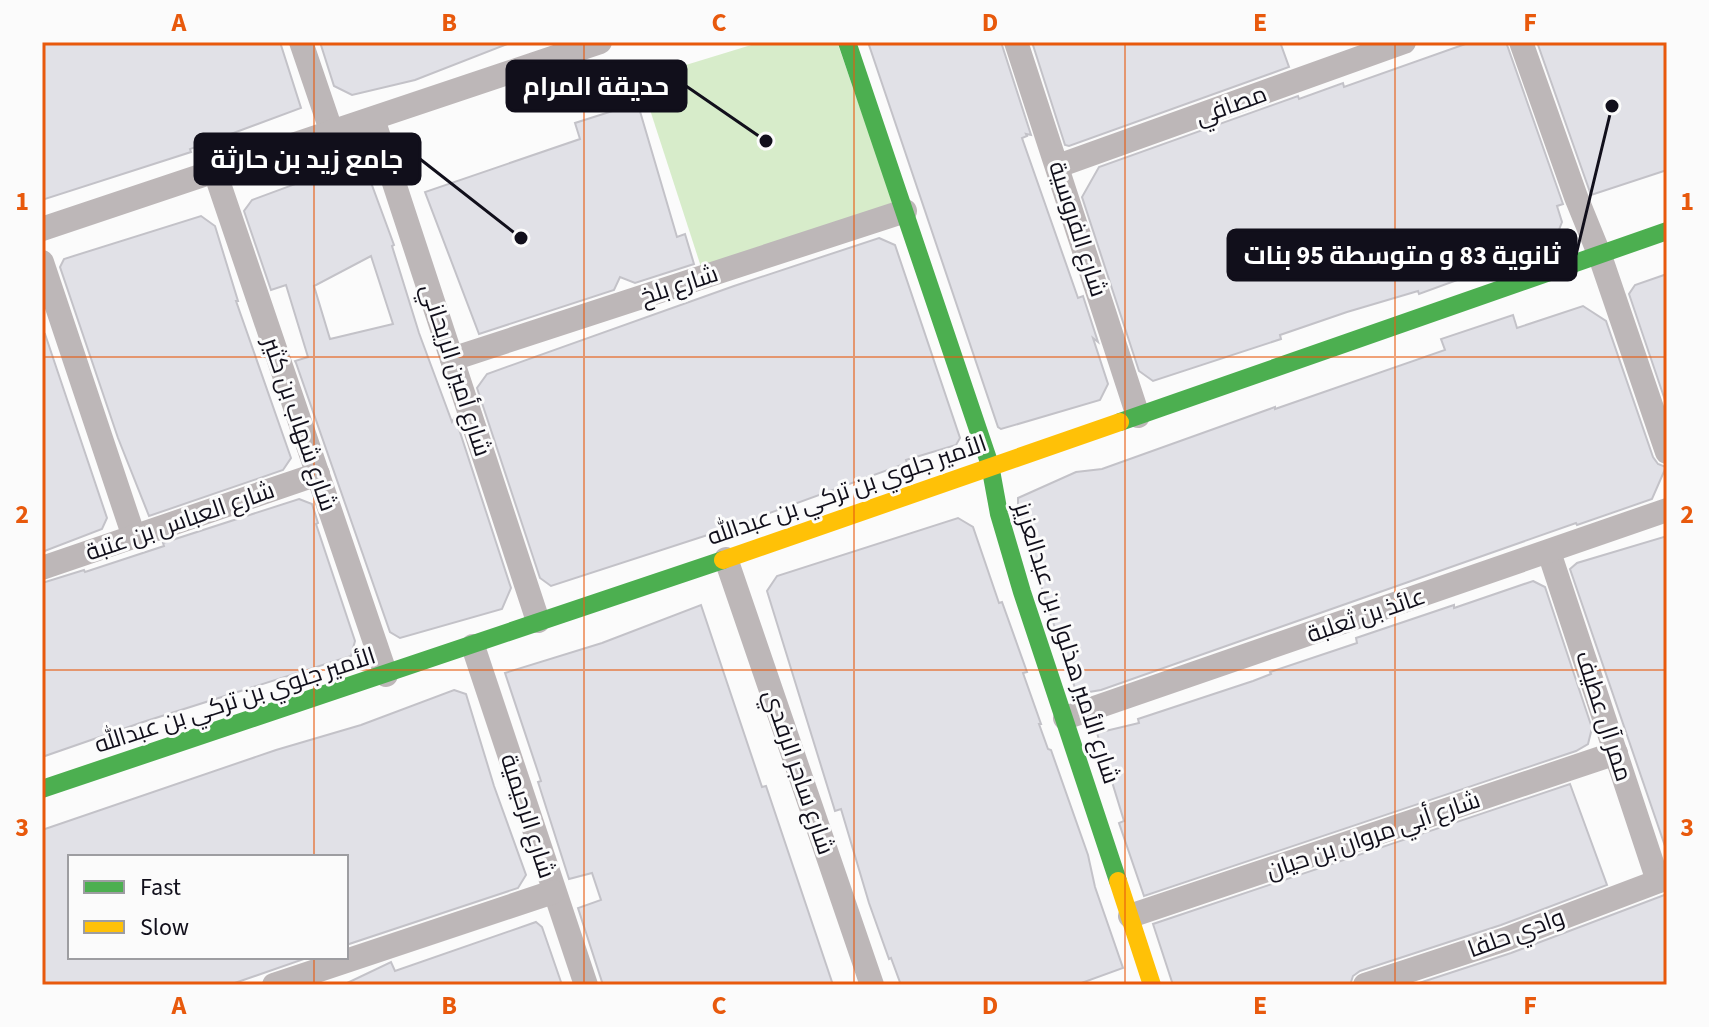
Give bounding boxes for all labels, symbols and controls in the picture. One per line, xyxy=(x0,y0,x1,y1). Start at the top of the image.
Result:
text: A xyxy=(171,4,188,41)
text: B xyxy=(441,4,457,41)
text: C xyxy=(711,4,727,41)
text: D xyxy=(982,4,998,41)
text: E xyxy=(1253,4,1267,41)
text: F xyxy=(1523,4,1537,41)
callout: حديقة المرام xyxy=(507,61,686,111)
text: حديقة المرام xyxy=(523,68,669,105)
street label: مصافي xyxy=(1190,76,1272,136)
callout: جامع زيد بن حارثة xyxy=(195,134,420,184)
text: جامع زيد بن حارثة xyxy=(211,141,403,178)
street label: شارع الفروسية xyxy=(1039,157,1116,301)
text: 1 xyxy=(15,183,29,220)
text: 1 xyxy=(1680,183,1694,220)
callout: ثانوية 83 و متوسطة 95 بنات xyxy=(1228,230,1576,280)
text: ثانوية 83 و متوسطة 95 بنات xyxy=(1244,237,1561,274)
street label: شارع بلخ xyxy=(636,256,723,315)
street label: شارع أمين الريحاني xyxy=(410,279,500,461)
street label: شارع شهاب بن كثير xyxy=(253,330,346,516)
street label: الأمير جلوي بن تركي بن عبدالله xyxy=(703,426,992,556)
street label: شارع العباس بن عتبة xyxy=(81,473,279,570)
text: 2 xyxy=(15,496,29,533)
street label: شارع الأمير هذلول بن عبدالعزيز xyxy=(1004,496,1129,788)
text: 2 xyxy=(1680,496,1694,533)
street label: عائذ بن ثعلبة xyxy=(1302,579,1430,652)
street label: الأمير جلوي بن تركي بن عبدالله xyxy=(90,638,381,763)
street label: ممر آل عطيف xyxy=(1566,646,1641,786)
street label: شارع ساجر الرفدي xyxy=(754,685,843,860)
street label: شارع الرحيمية xyxy=(491,749,564,883)
street label: شارع أبي مروان بن حيان xyxy=(1261,782,1485,890)
text: 3 xyxy=(15,809,29,846)
text: 3 xyxy=(1680,809,1694,846)
legend xyxy=(68,855,348,959)
text: Fast xyxy=(140,870,181,905)
street label: وادي حلفا xyxy=(1463,900,1569,967)
text: Slow xyxy=(140,910,189,945)
text: A xyxy=(171,987,188,1024)
text: B xyxy=(441,987,457,1024)
text: C xyxy=(711,987,727,1024)
text: D xyxy=(982,987,998,1024)
text: E xyxy=(1253,987,1267,1024)
text: F xyxy=(1523,987,1537,1024)

